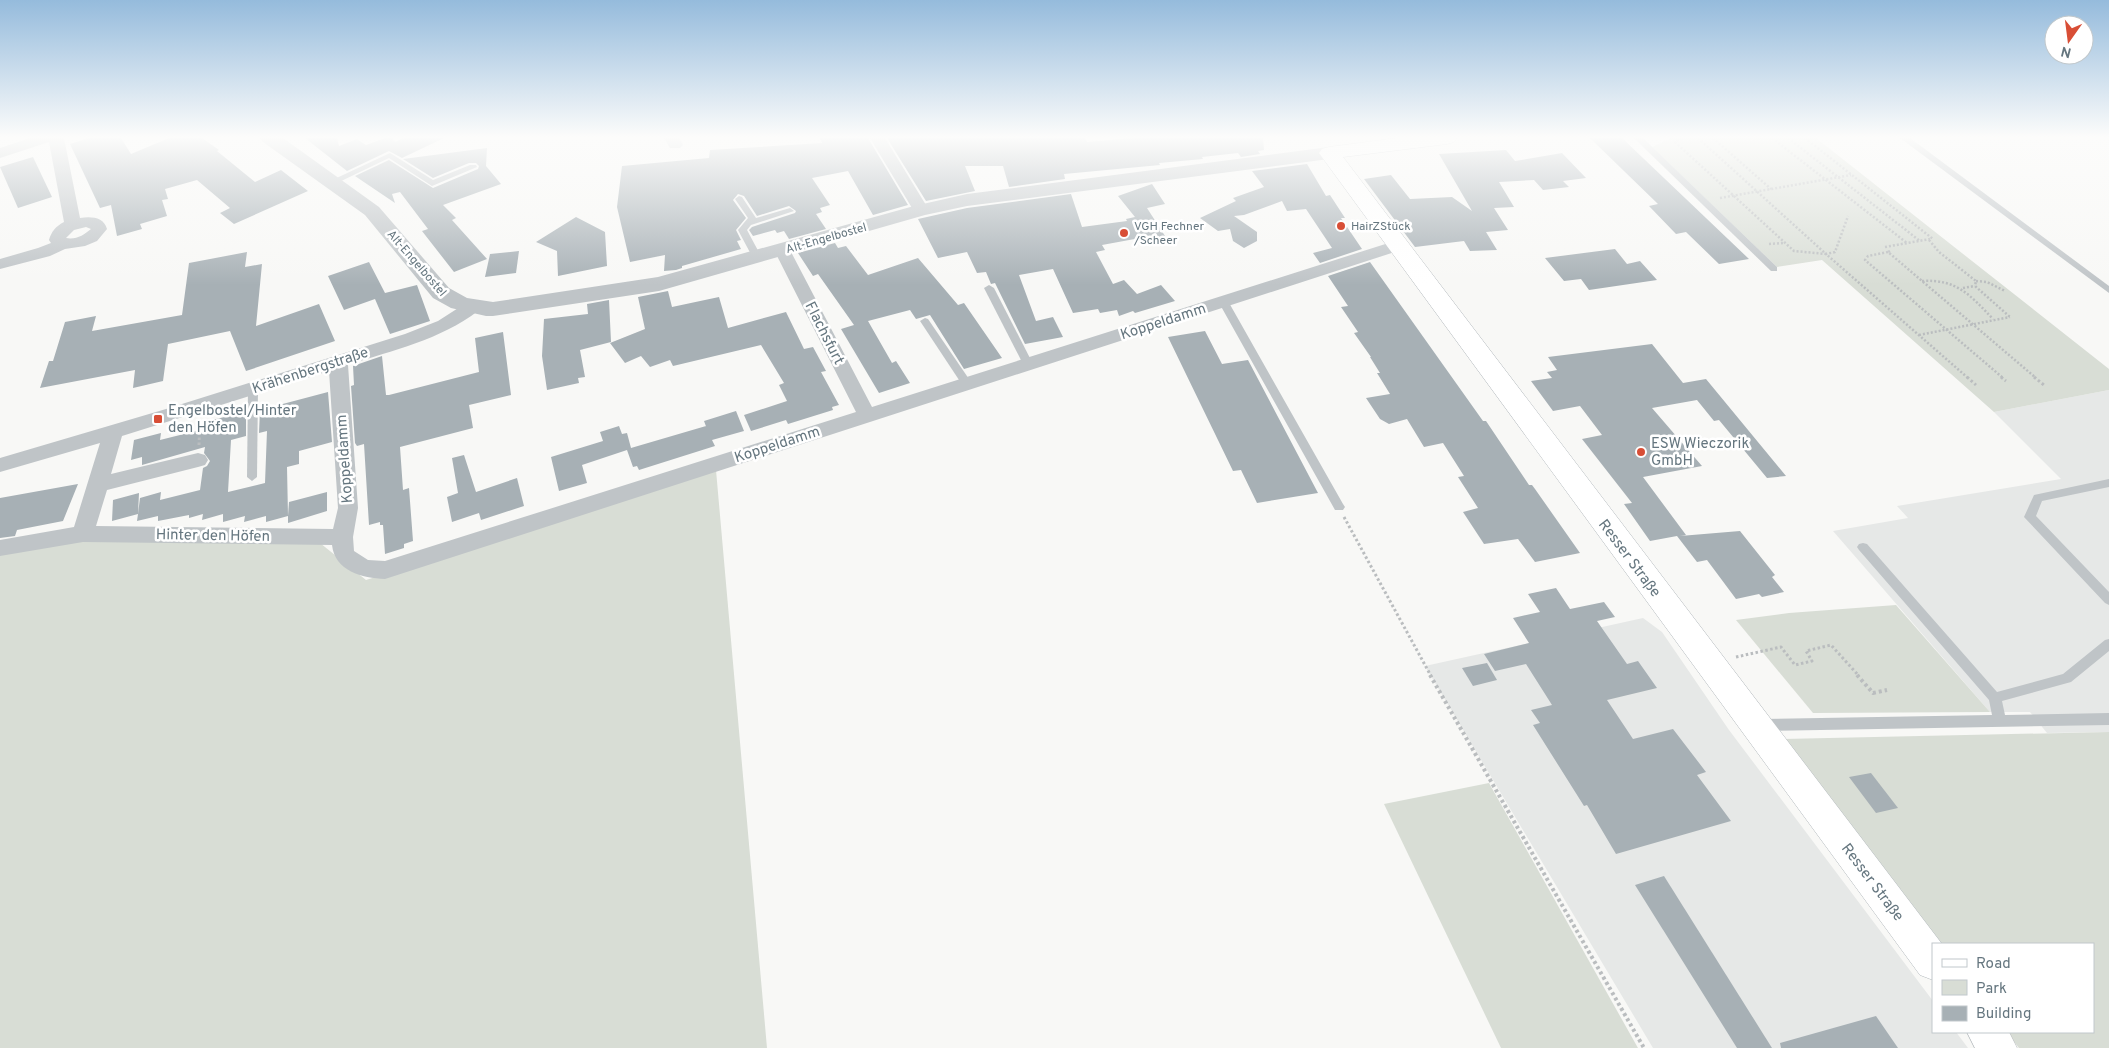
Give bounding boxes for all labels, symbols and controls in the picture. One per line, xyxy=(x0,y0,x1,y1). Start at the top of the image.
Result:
north arrow xyxy=(2044,15,2094,65)
text: N xyxy=(2059,42,2073,61)
place label: VGH Fechner /Scheer xyxy=(1133,219,1205,249)
place label: HairZStück xyxy=(1351,219,1411,235)
street label: Alt-Engelbostel xyxy=(784,220,869,258)
marker: HairZStück xyxy=(1335,220,1347,232)
street label: Alt-Engelbostel xyxy=(383,227,450,300)
marker: VGH Fechner /Scheer xyxy=(1118,227,1130,239)
street label: Flachsfurt xyxy=(800,299,848,368)
street label: Koppeldamm xyxy=(1118,300,1209,345)
street label: Krähenbergstraße xyxy=(250,344,371,399)
place label: Engelbostel/Hinter den Höfen xyxy=(168,402,297,438)
marker: Engelbostel/Hinter den Höfen xyxy=(152,413,164,425)
street label: Koppeldamm xyxy=(333,414,358,504)
street label: Koppeldamm xyxy=(732,423,823,468)
place label: ESW Wieczorik GmbH xyxy=(1651,435,1749,471)
marker: ESW Wieczorik GmbH xyxy=(1635,446,1647,458)
street label: Resser Straße xyxy=(1593,516,1664,602)
street label: Hinter den Höfen xyxy=(156,526,270,547)
street label: Resser Straße xyxy=(1836,840,1907,926)
legend xyxy=(1932,943,2094,1033)
text: Road xyxy=(1976,955,2011,974)
text: Park xyxy=(1976,980,2007,999)
text: Building xyxy=(1976,1005,2031,1024)

